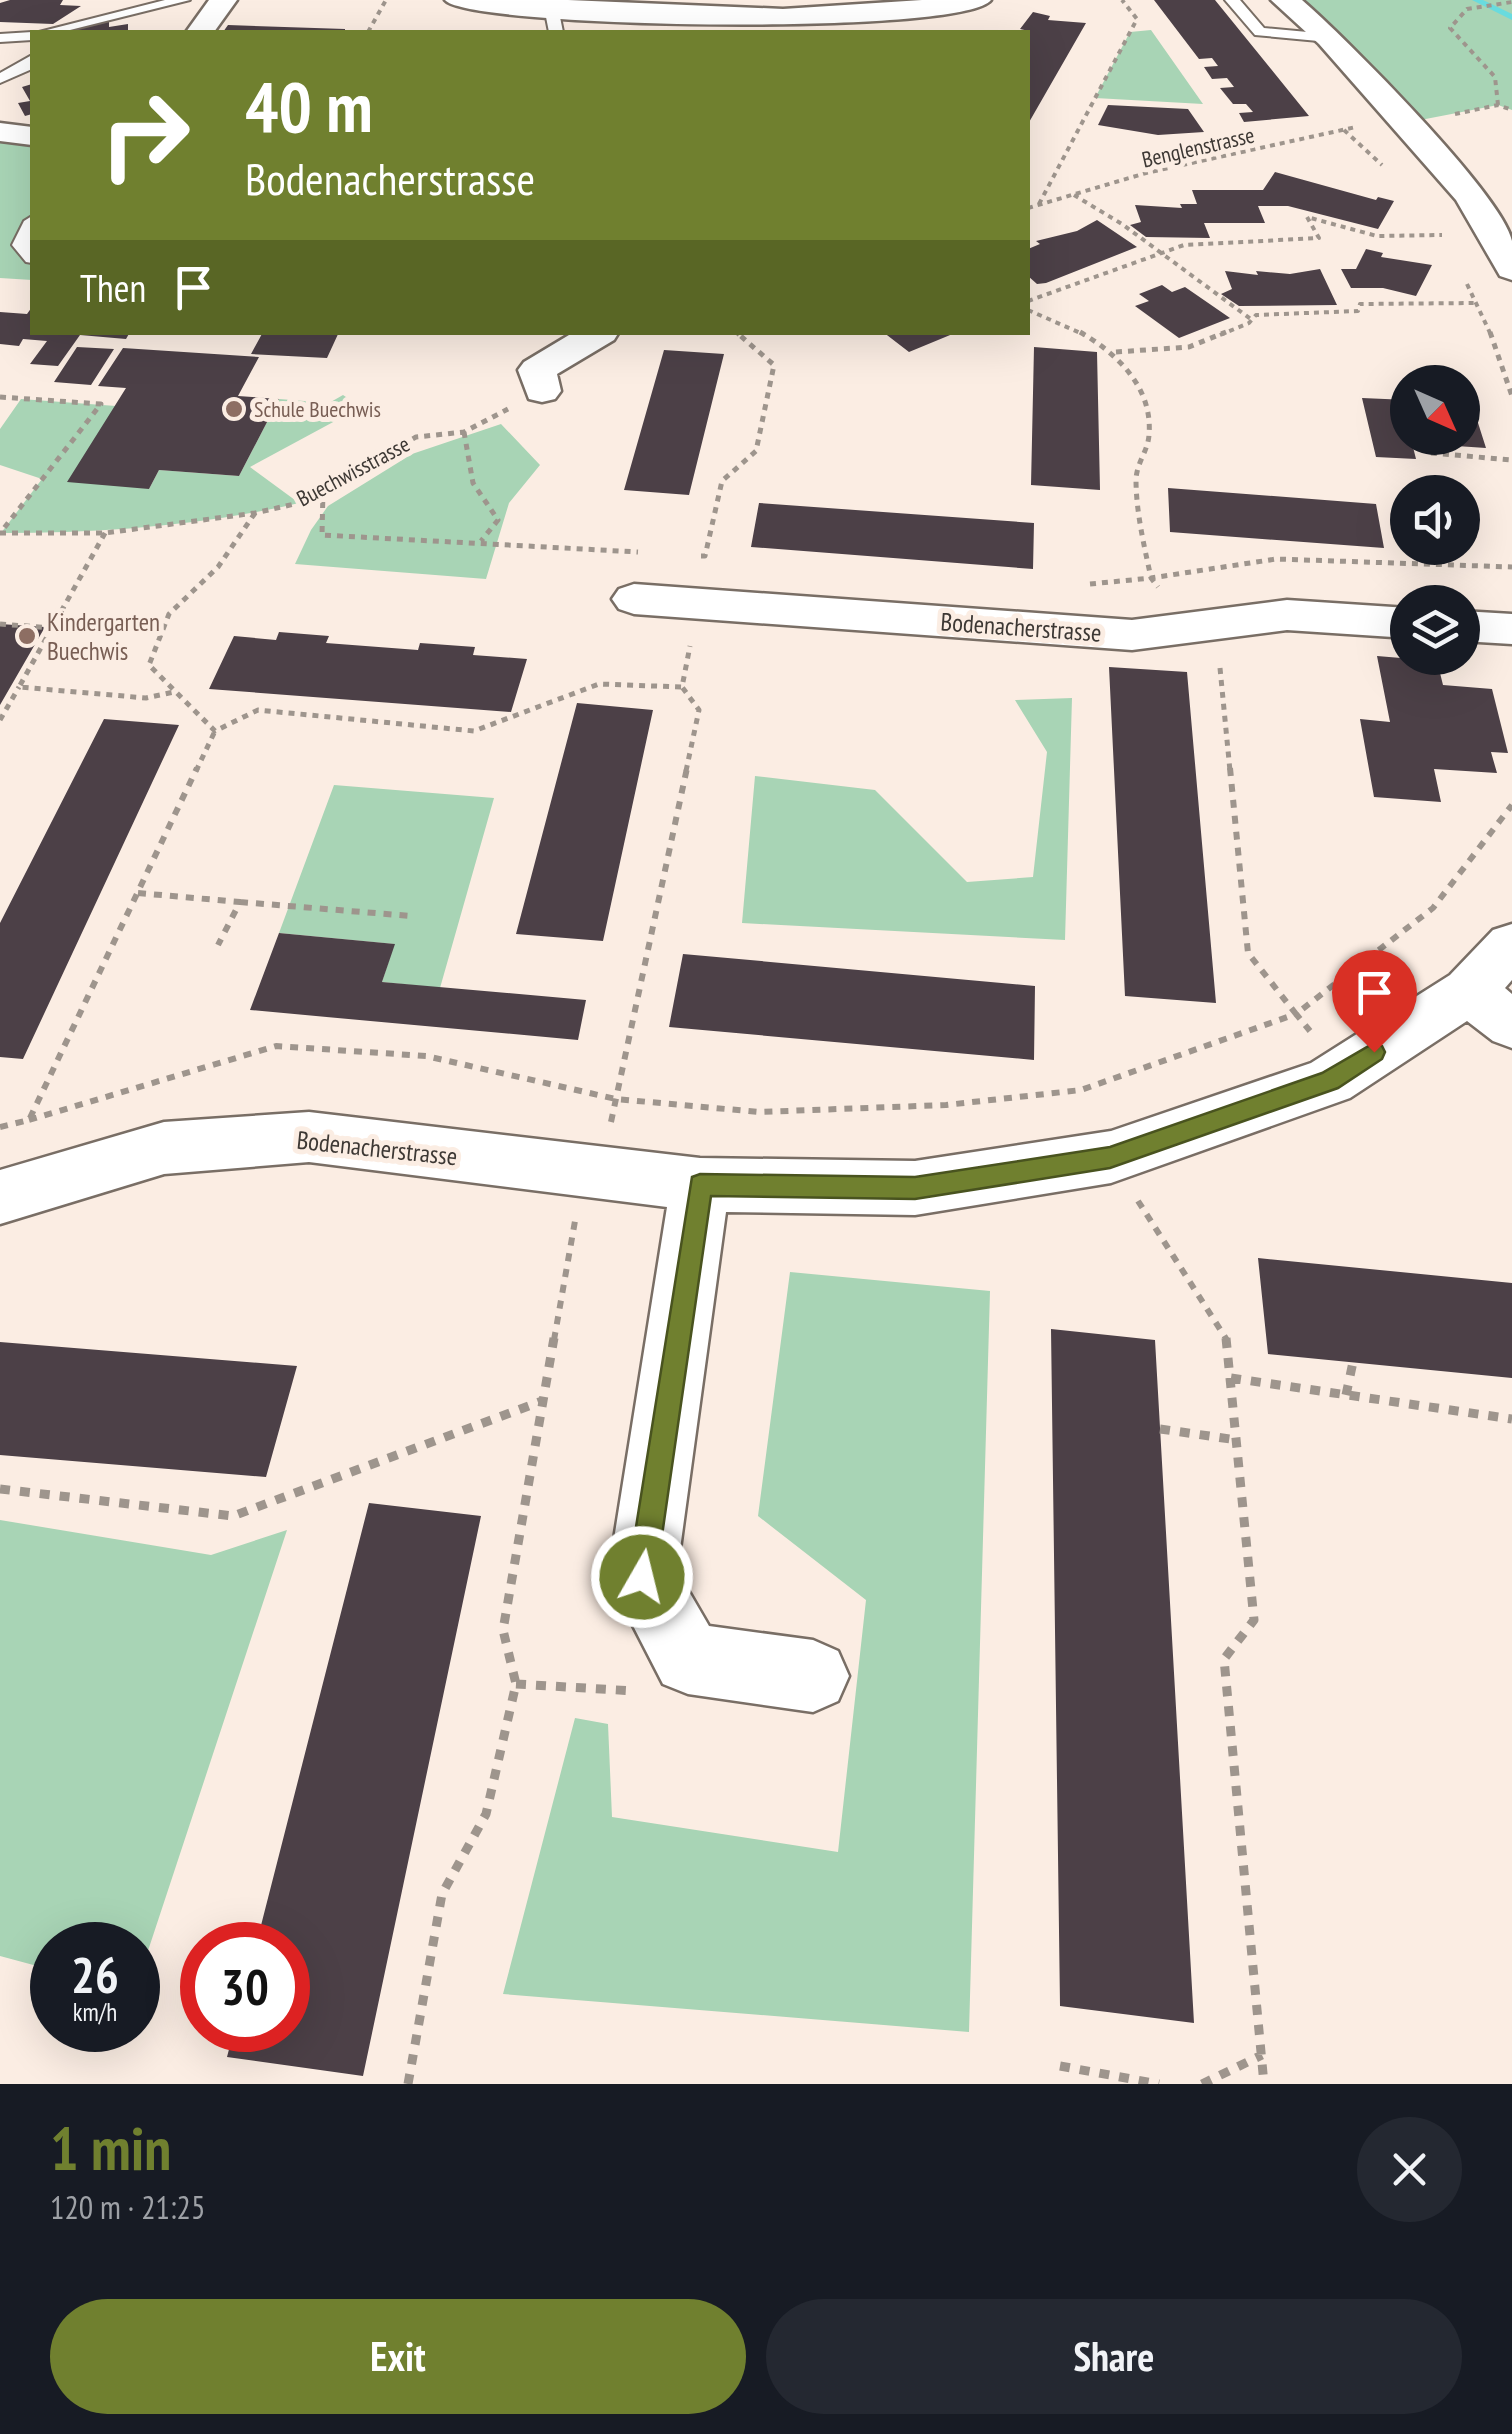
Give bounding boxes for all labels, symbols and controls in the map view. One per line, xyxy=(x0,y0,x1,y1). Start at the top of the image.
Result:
text: 40 m xyxy=(245,61,373,151)
icon: right xyxy=(80,70,210,200)
street label: Benglenstrasse xyxy=(1139,120,1257,174)
text: Bodenacherstrasse xyxy=(245,149,535,207)
icon: arrive xyxy=(166,260,221,315)
text: Then xyxy=(80,263,146,312)
north arrow xyxy=(1390,365,1480,455)
map controls xyxy=(1390,365,1480,675)
place label: Schule Buechwis xyxy=(254,395,381,423)
marker: Schule Buechwis xyxy=(223,398,245,420)
street label: Buechwisstrasse xyxy=(292,430,414,512)
button: sound xyxy=(1390,475,1480,565)
button: layers xyxy=(1390,585,1480,675)
street label: Bodenacherstrasse xyxy=(939,605,1103,649)
place label: Kindergarten Buechwis xyxy=(47,606,160,667)
marker: Kindergarten Buechwis xyxy=(16,625,38,647)
pin xyxy=(1332,950,1417,1053)
icon: arrive xyxy=(1347,965,1402,1020)
street label: Bodenacherstrasse xyxy=(295,1124,459,1172)
position arrow xyxy=(590,1525,694,1629)
speed limit sign: 30 xyxy=(180,1922,310,2052)
text: 26 xyxy=(71,1942,119,2007)
text: km/h xyxy=(73,1996,117,2028)
text: 1 min xyxy=(50,2109,171,2187)
button: close xyxy=(1357,2117,1462,2222)
text: 120 m · 21:25 xyxy=(50,2186,205,2228)
button: Exit xyxy=(50,2299,746,2414)
button: Share xyxy=(766,2299,1462,2414)

